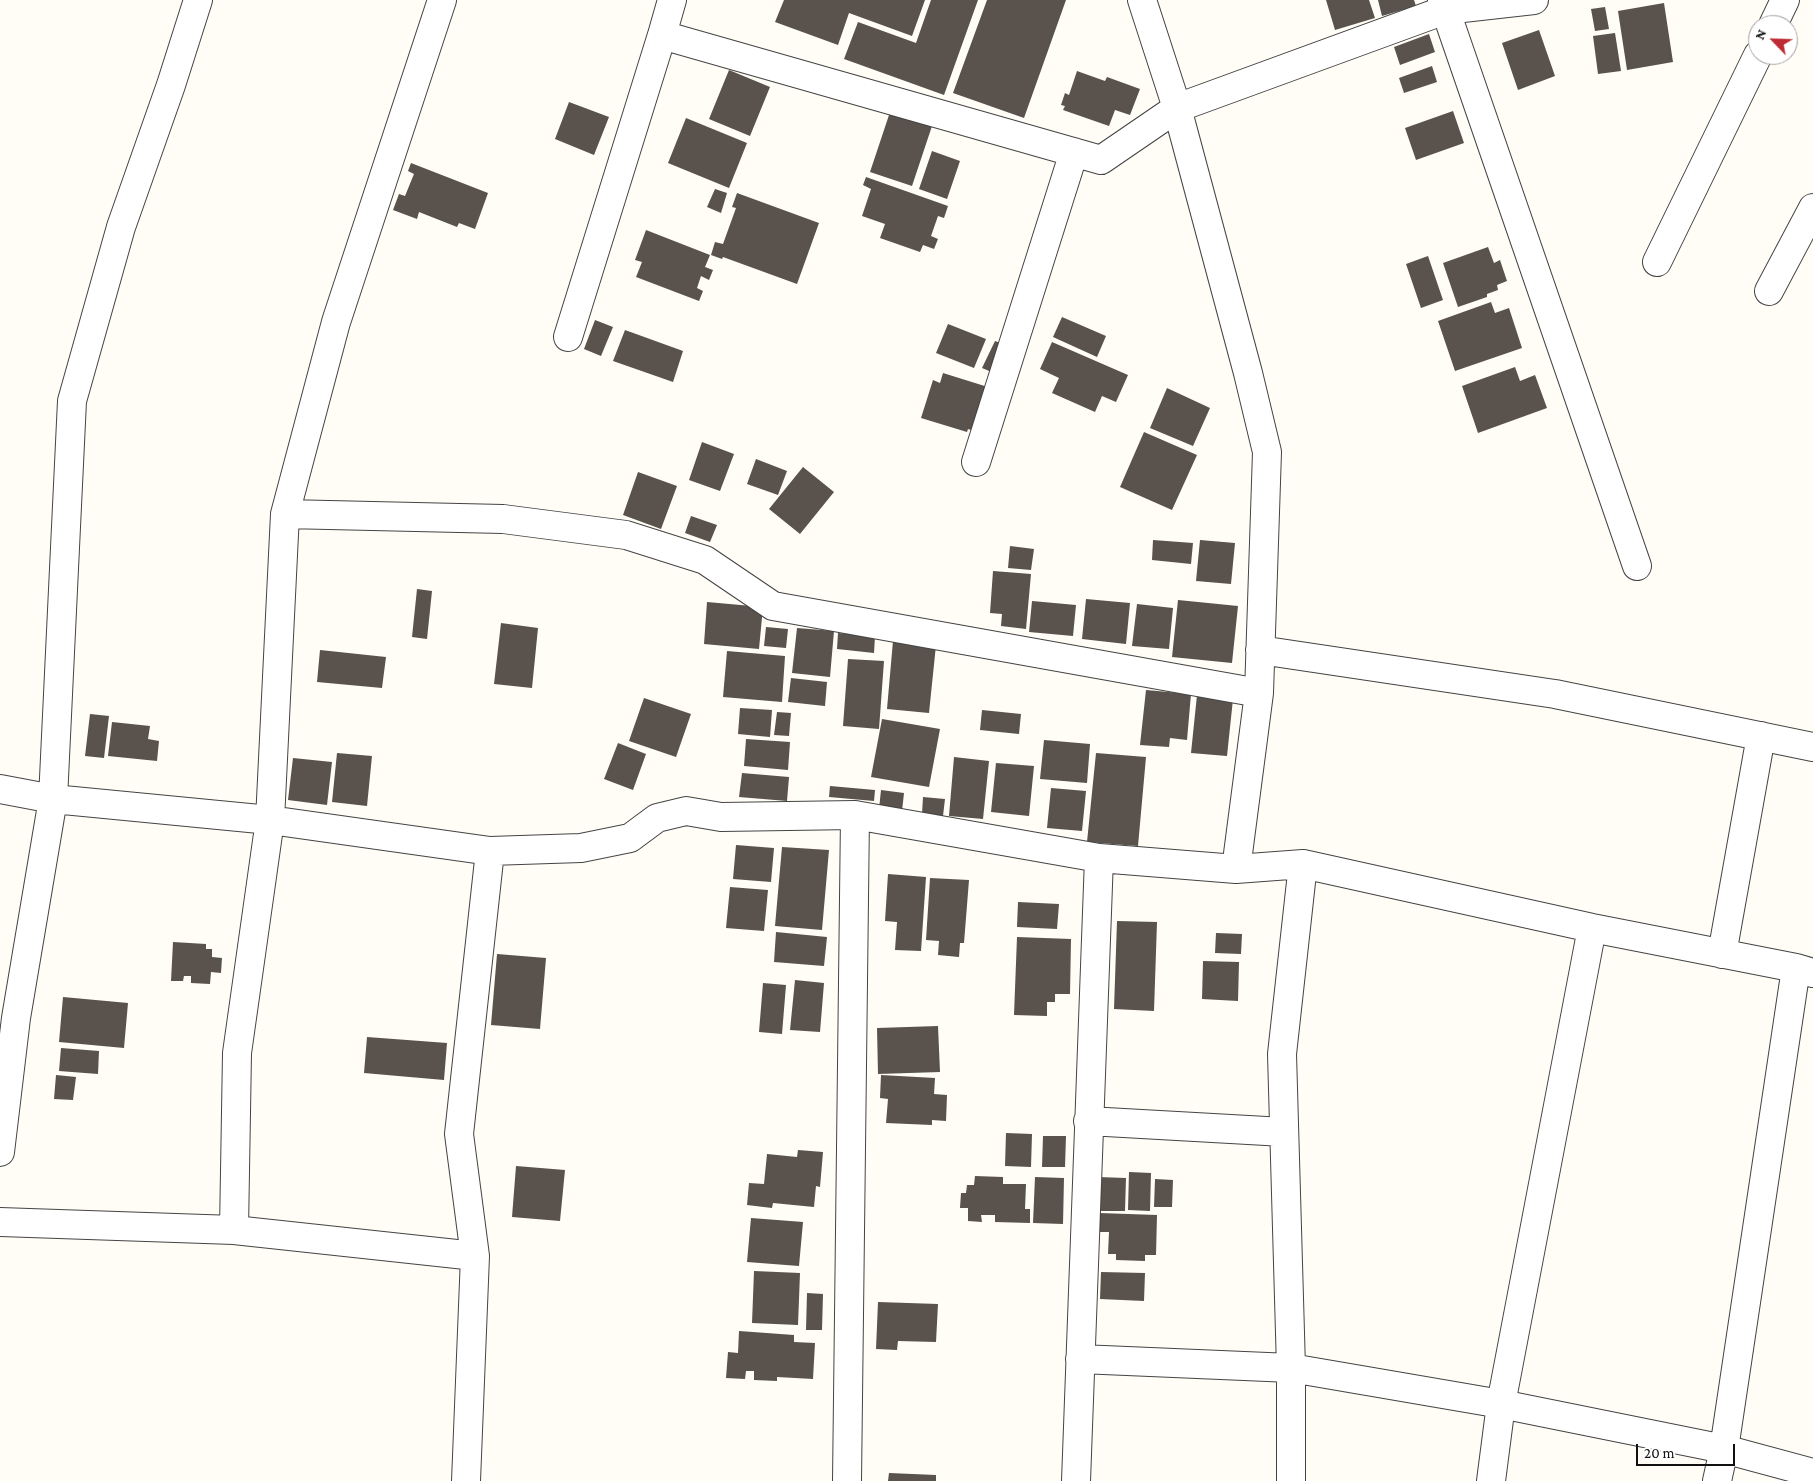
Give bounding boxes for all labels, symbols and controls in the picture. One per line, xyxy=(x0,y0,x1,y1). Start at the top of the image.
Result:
north arrow xyxy=(1748,15,1798,65)
text: N xyxy=(1751,27,1769,42)
scale bar xyxy=(1638,1434,1737,1466)
text: 20 m xyxy=(1644,1445,1675,1461)

